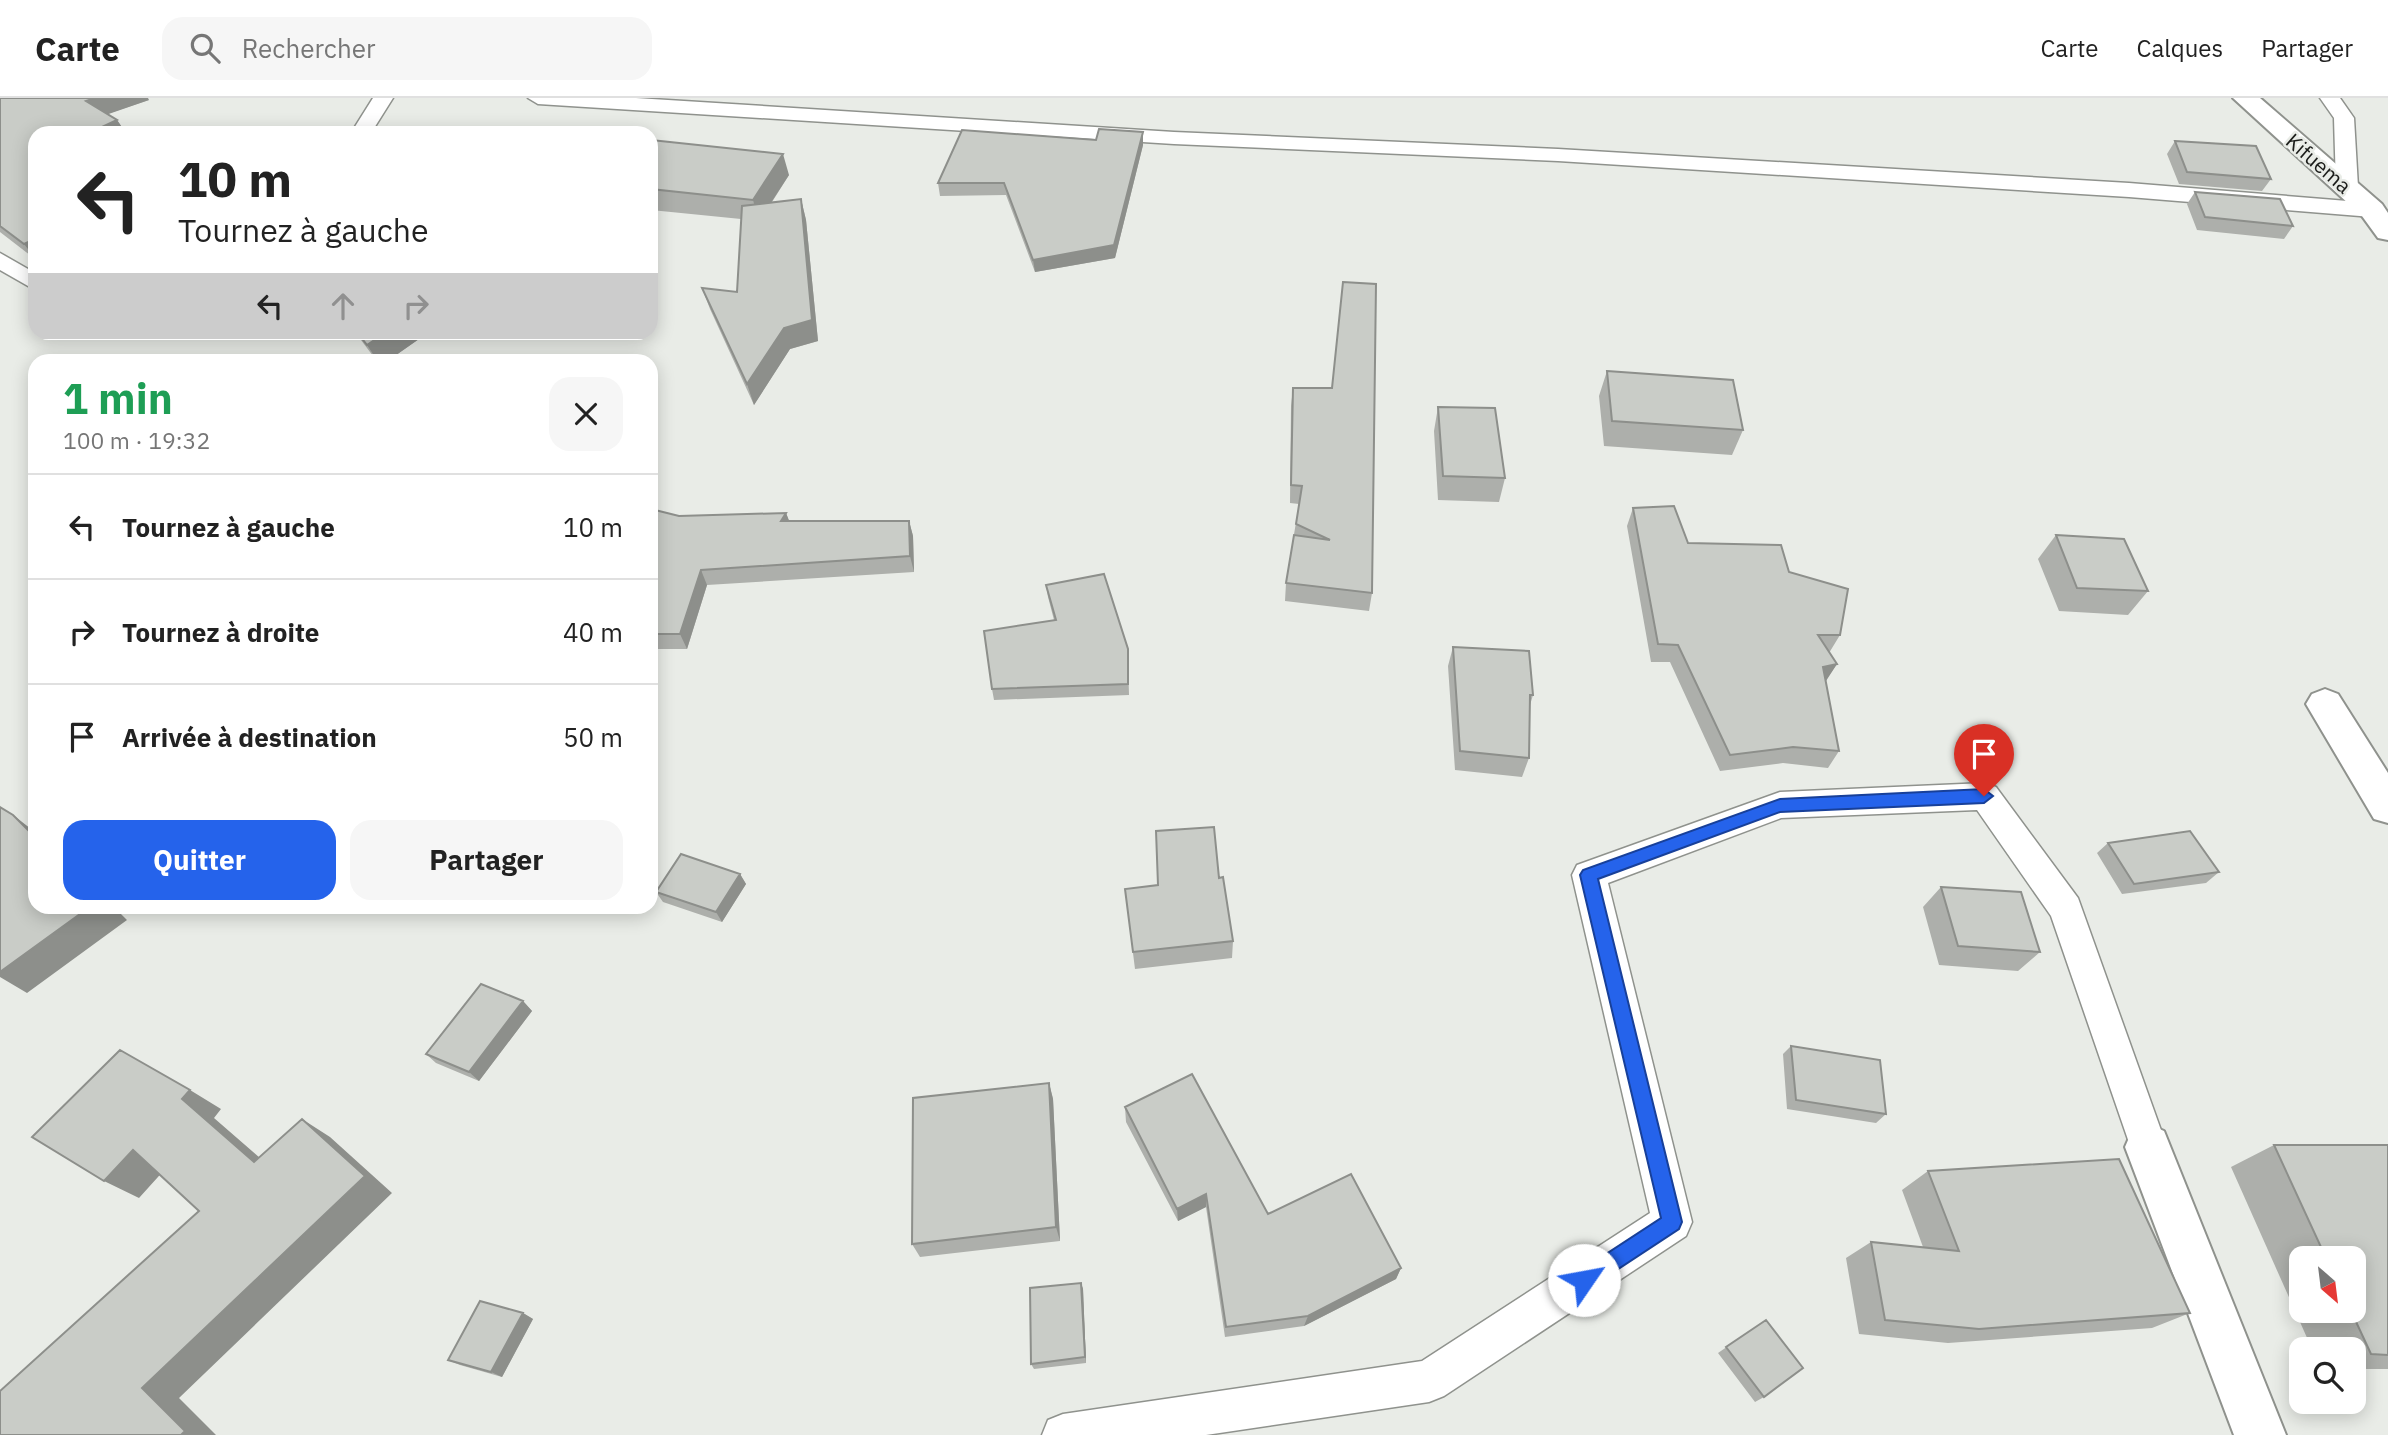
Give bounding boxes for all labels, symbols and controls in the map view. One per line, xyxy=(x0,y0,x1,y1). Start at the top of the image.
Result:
search box xyxy=(162,17,652,80)
text: Carte xyxy=(35,27,120,70)
icon: search xyxy=(186,29,224,67)
text: Rechercher xyxy=(242,31,376,65)
text: Carte xyxy=(2040,32,2099,64)
text: Calques xyxy=(2137,32,2223,64)
text: Partager xyxy=(2261,32,2353,64)
street label: Kifuema xyxy=(2280,127,2358,199)
text: 10 m xyxy=(178,147,292,210)
icon: left xyxy=(63,154,154,245)
text: Tournez à gauche xyxy=(178,209,429,251)
icon: left xyxy=(251,287,289,325)
icon: ahead xyxy=(324,287,362,325)
icon: right xyxy=(397,287,435,325)
text: 1 min xyxy=(63,371,173,426)
button: close xyxy=(549,377,623,451)
text: 100 m · 19:32 xyxy=(63,425,210,455)
icon: left xyxy=(63,508,101,546)
text: Tournez à gauche xyxy=(122,510,335,544)
text: 10 m xyxy=(563,510,623,544)
icon: right xyxy=(63,613,101,651)
text: Tournez à droite xyxy=(122,615,319,649)
text: 40 m xyxy=(563,615,623,649)
icon: arrive xyxy=(63,718,101,756)
text: Arrivée à destination xyxy=(122,720,377,754)
text: 50 m xyxy=(563,720,623,754)
pin xyxy=(1954,724,2014,796)
icon: arrive xyxy=(1965,735,2003,773)
button: Quitter xyxy=(63,820,336,900)
button: Partager xyxy=(350,820,623,900)
position arrow xyxy=(1547,1243,1621,1317)
north arrow xyxy=(2289,1246,2366,1323)
map controls xyxy=(2289,1246,2366,1414)
button: search xyxy=(2289,1337,2366,1414)

